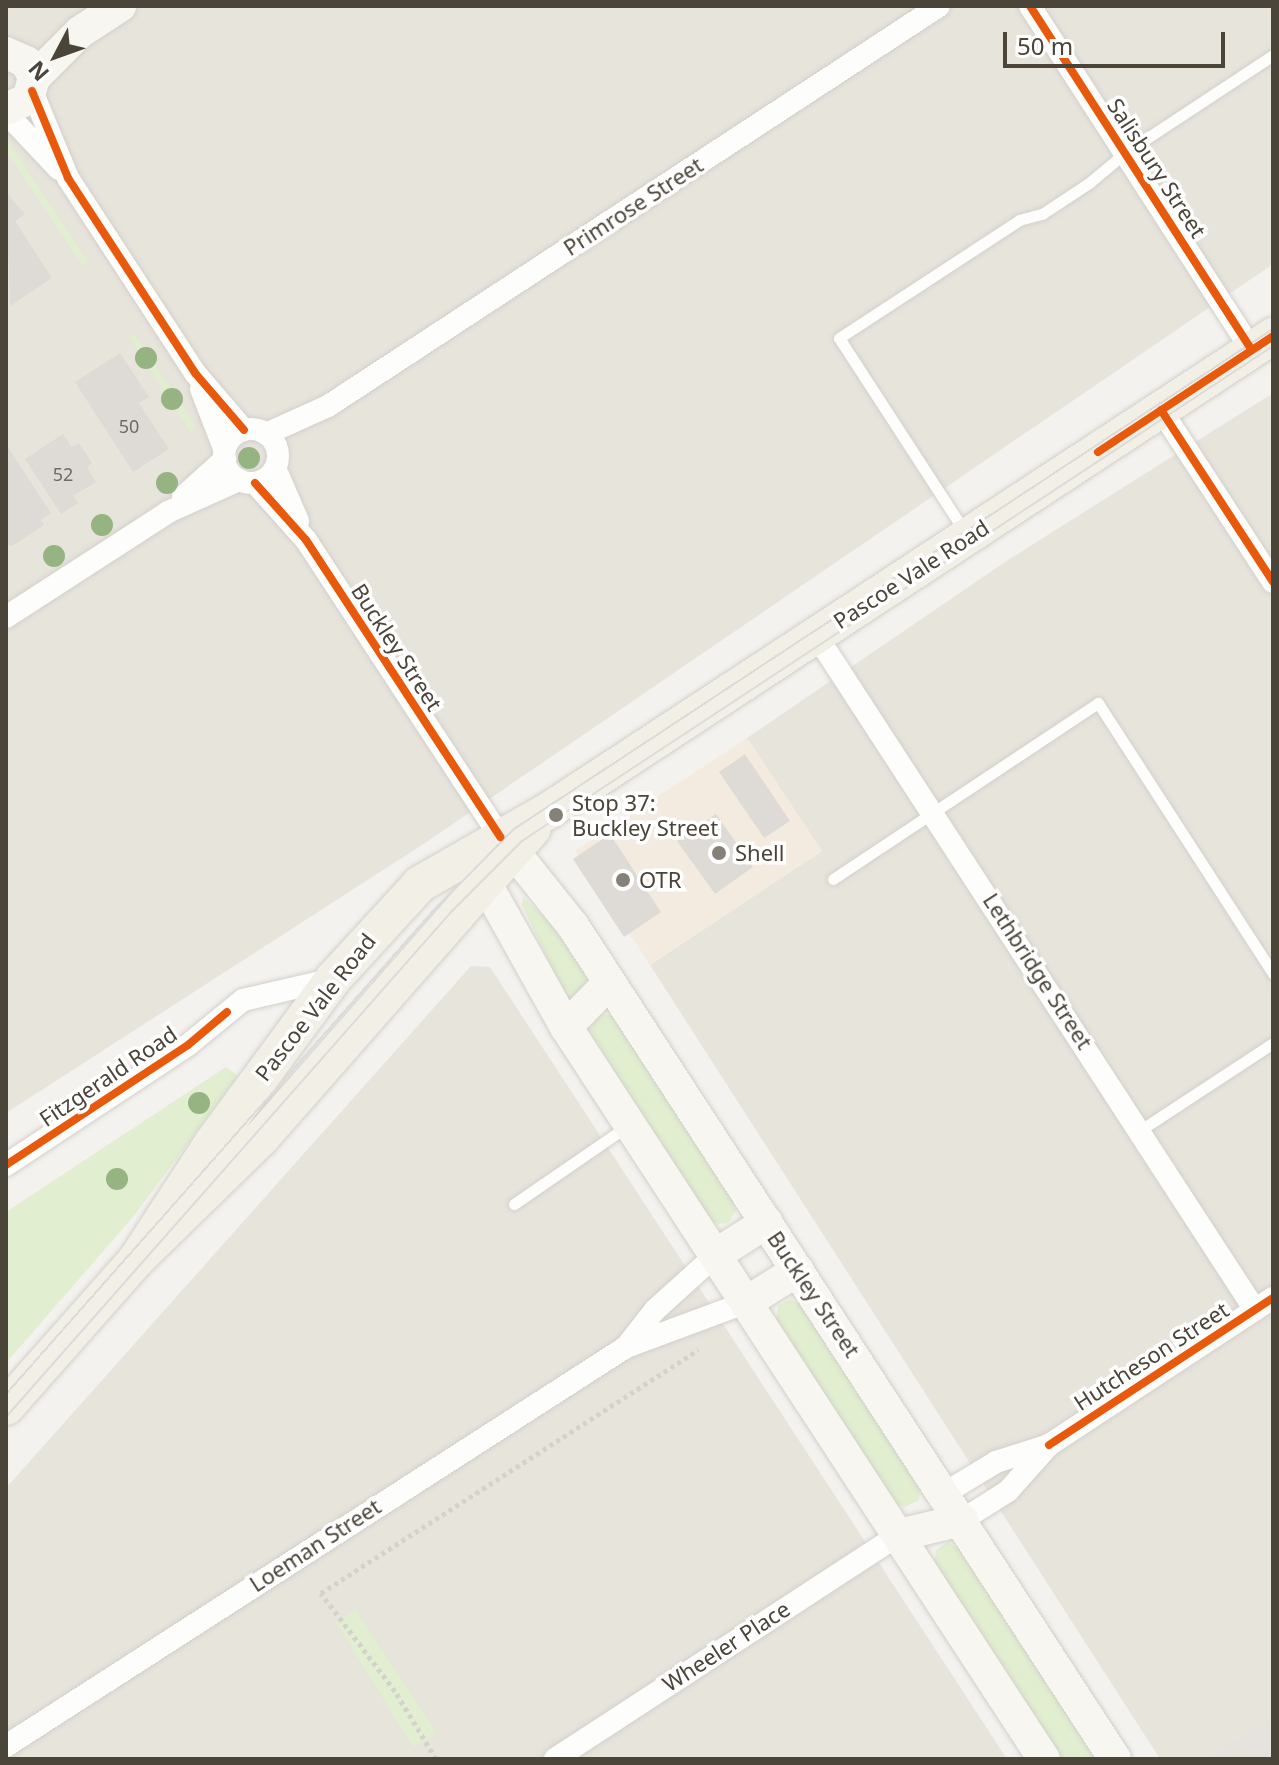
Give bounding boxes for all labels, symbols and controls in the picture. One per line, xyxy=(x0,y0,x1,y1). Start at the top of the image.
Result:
north arrow xyxy=(16,16,96,96)
scale bar xyxy=(1007,16,1229,66)
text: 50 m xyxy=(1017,29,1073,62)
text: N xyxy=(21,55,55,88)
street label: Salisbury Street xyxy=(1102,93,1212,243)
street label: Primrose Street xyxy=(558,151,708,261)
house number: 50 xyxy=(119,415,139,437)
house number: 52 xyxy=(53,463,73,485)
street label: Pascoe Vale Road xyxy=(828,514,994,634)
street label: Buckley Street xyxy=(346,578,448,716)
place label: Stop 37: Buckley Street xyxy=(572,789,718,840)
marker: Stop 37: Buckley Street xyxy=(547,806,565,824)
place label: Shell xyxy=(735,840,784,866)
marker: Shell xyxy=(710,844,728,862)
place label: OTR xyxy=(639,867,681,893)
marker: OTR xyxy=(614,871,632,889)
street label: Lethbridge Street xyxy=(978,888,1098,1054)
street label: Pascoe Vale Road xyxy=(249,928,381,1086)
street label: Fitzgerald Road xyxy=(34,1020,182,1132)
street label: Buckley Street xyxy=(762,1226,866,1362)
street label: Hutcheson Street xyxy=(1069,1296,1233,1416)
street label: Loeman Street xyxy=(245,1493,385,1597)
street label: Wheeler Place xyxy=(658,1595,794,1697)

